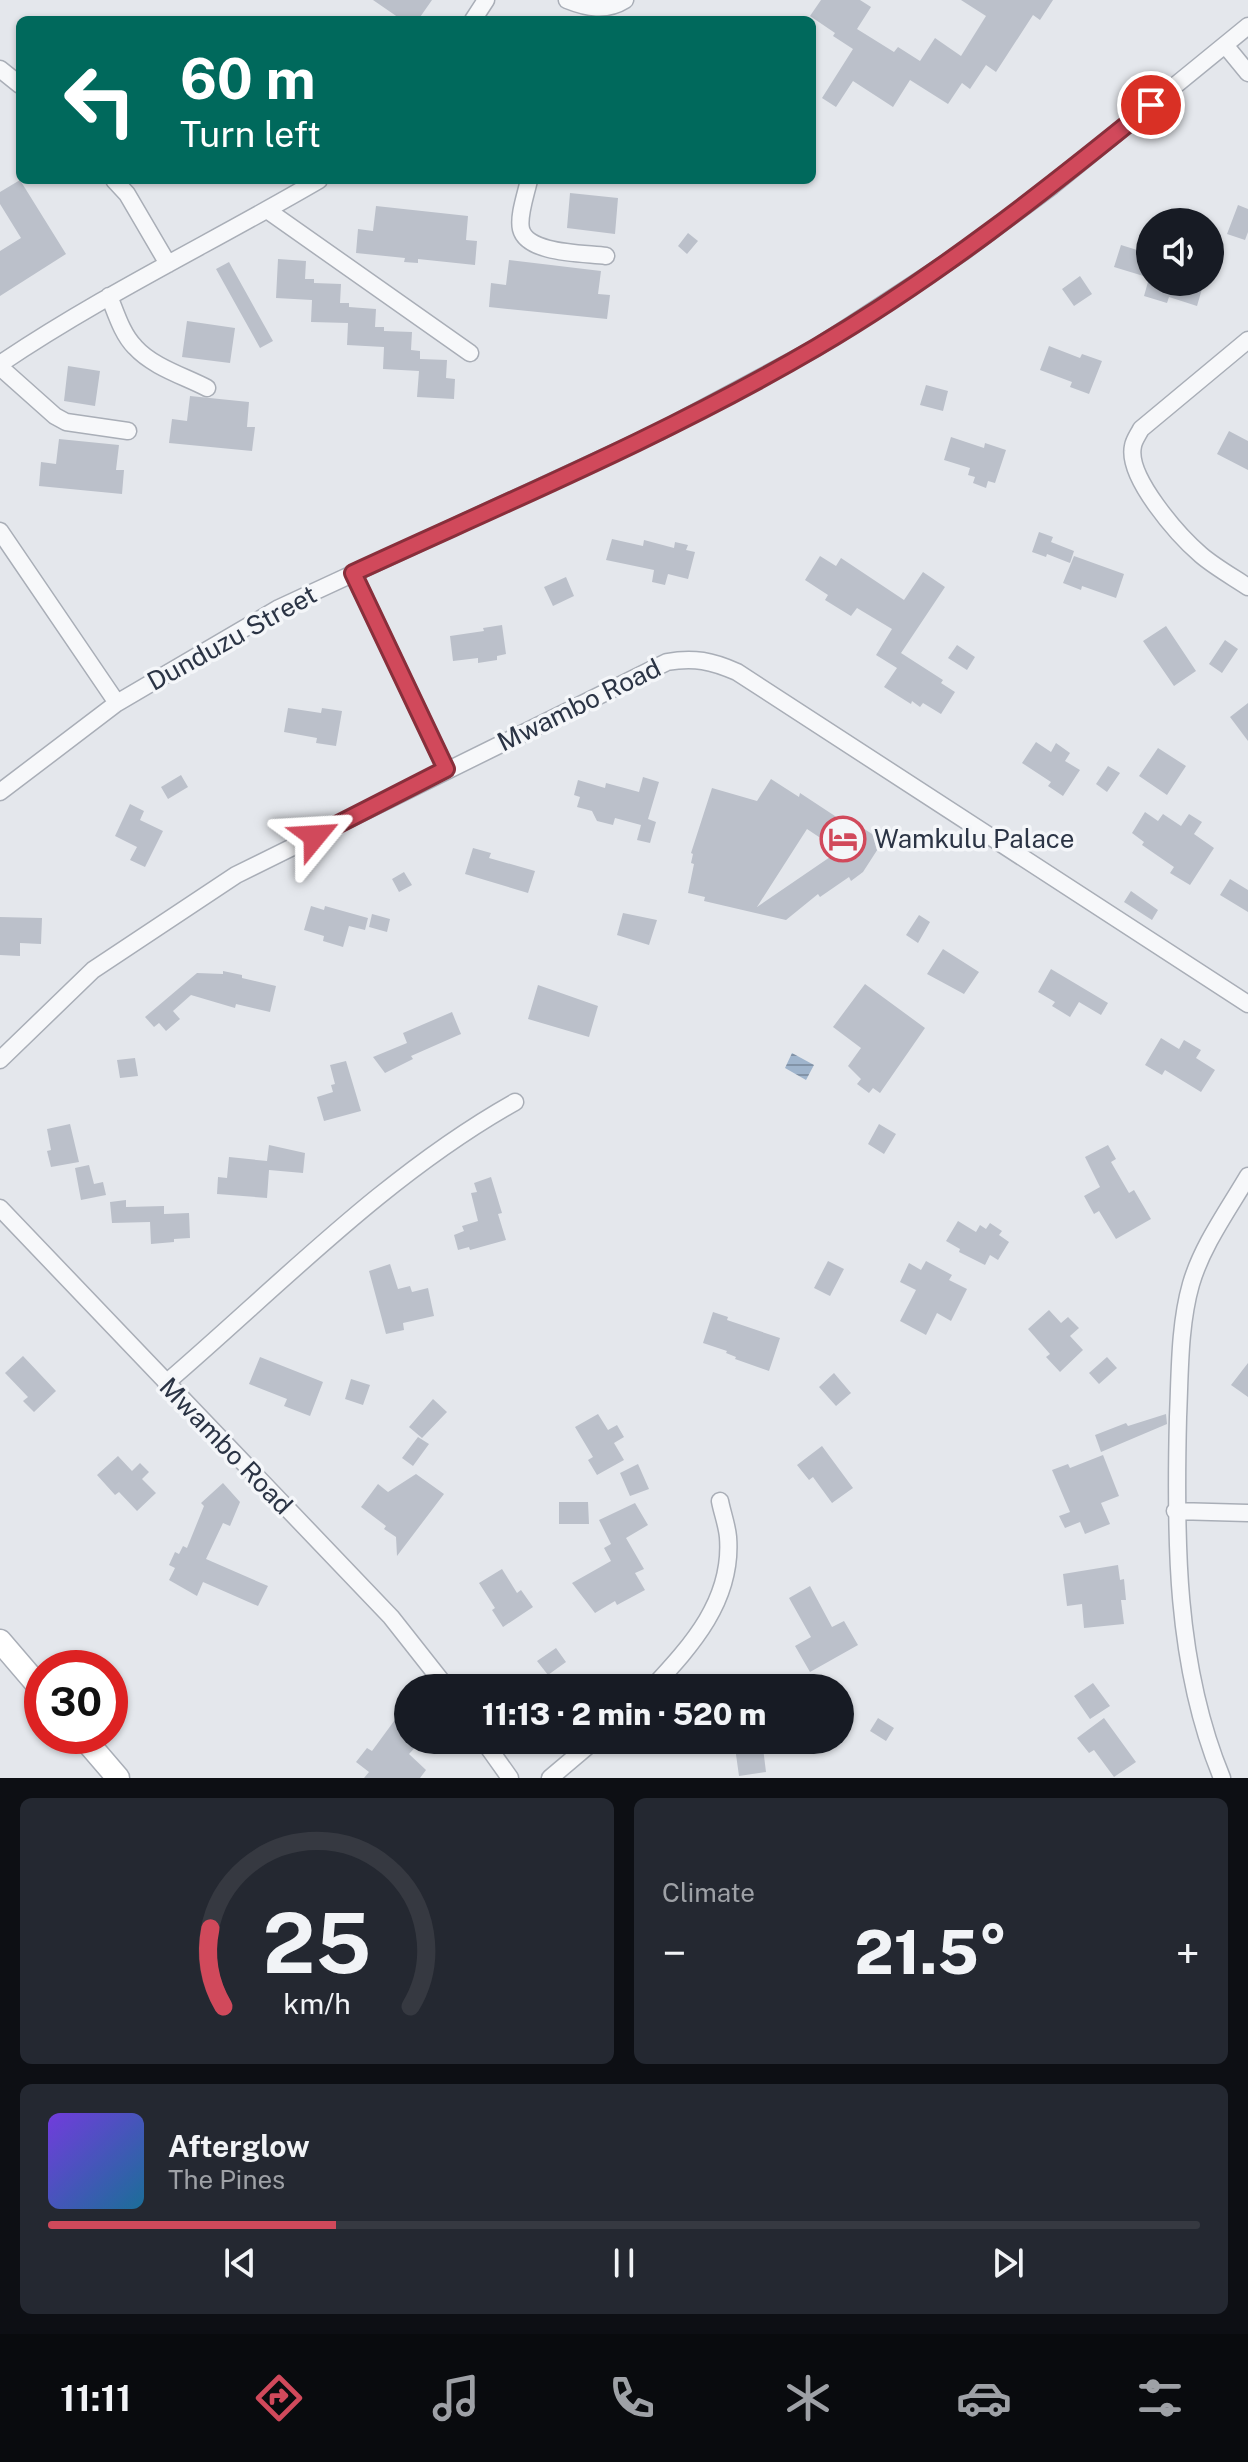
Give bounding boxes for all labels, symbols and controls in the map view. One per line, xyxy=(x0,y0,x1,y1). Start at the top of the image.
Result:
text: 60 m xyxy=(180,46,316,112)
icon: left xyxy=(48,48,152,152)
pin xyxy=(1117,71,1185,139)
icon: arrive xyxy=(1129,83,1173,127)
text: Turn left xyxy=(180,113,321,155)
map controls xyxy=(1136,208,1224,296)
button: sound xyxy=(1136,208,1224,296)
street label: Dunduzu Street xyxy=(142,578,322,697)
street label: Mwambo Road xyxy=(492,652,665,757)
position arrow xyxy=(273,794,357,878)
hotel icon: Wamkulu Palace xyxy=(819,815,867,863)
place label: Wamkulu Palace xyxy=(874,823,1075,854)
street label: Mwambo Road xyxy=(153,1371,299,1520)
speed limit sign: 30 xyxy=(24,1650,128,1754)
text: 11:13 · 2 min · 520 m xyxy=(482,1696,766,1732)
text: Climate xyxy=(662,1877,755,1908)
text: 25 xyxy=(263,1894,371,1992)
text: 21.5° xyxy=(855,1917,1008,1988)
text: − xyxy=(662,1927,686,1979)
text: + xyxy=(1176,1927,1200,1979)
text: km/h xyxy=(283,1987,351,2020)
text: Afterglow xyxy=(168,2128,310,2164)
text: The Pines xyxy=(168,2164,285,2195)
icon: previous xyxy=(218,2241,262,2285)
icon: pause xyxy=(602,2241,646,2285)
icon: next xyxy=(986,2241,1030,2285)
icon: directions xyxy=(251,2370,307,2426)
icon: music xyxy=(428,2370,484,2426)
icon: phone xyxy=(604,2370,660,2426)
icon: climate xyxy=(780,2370,836,2426)
icon: car xyxy=(956,2370,1012,2426)
icon: filters xyxy=(1132,2370,1188,2426)
text: 11:11 xyxy=(60,2377,131,2419)

